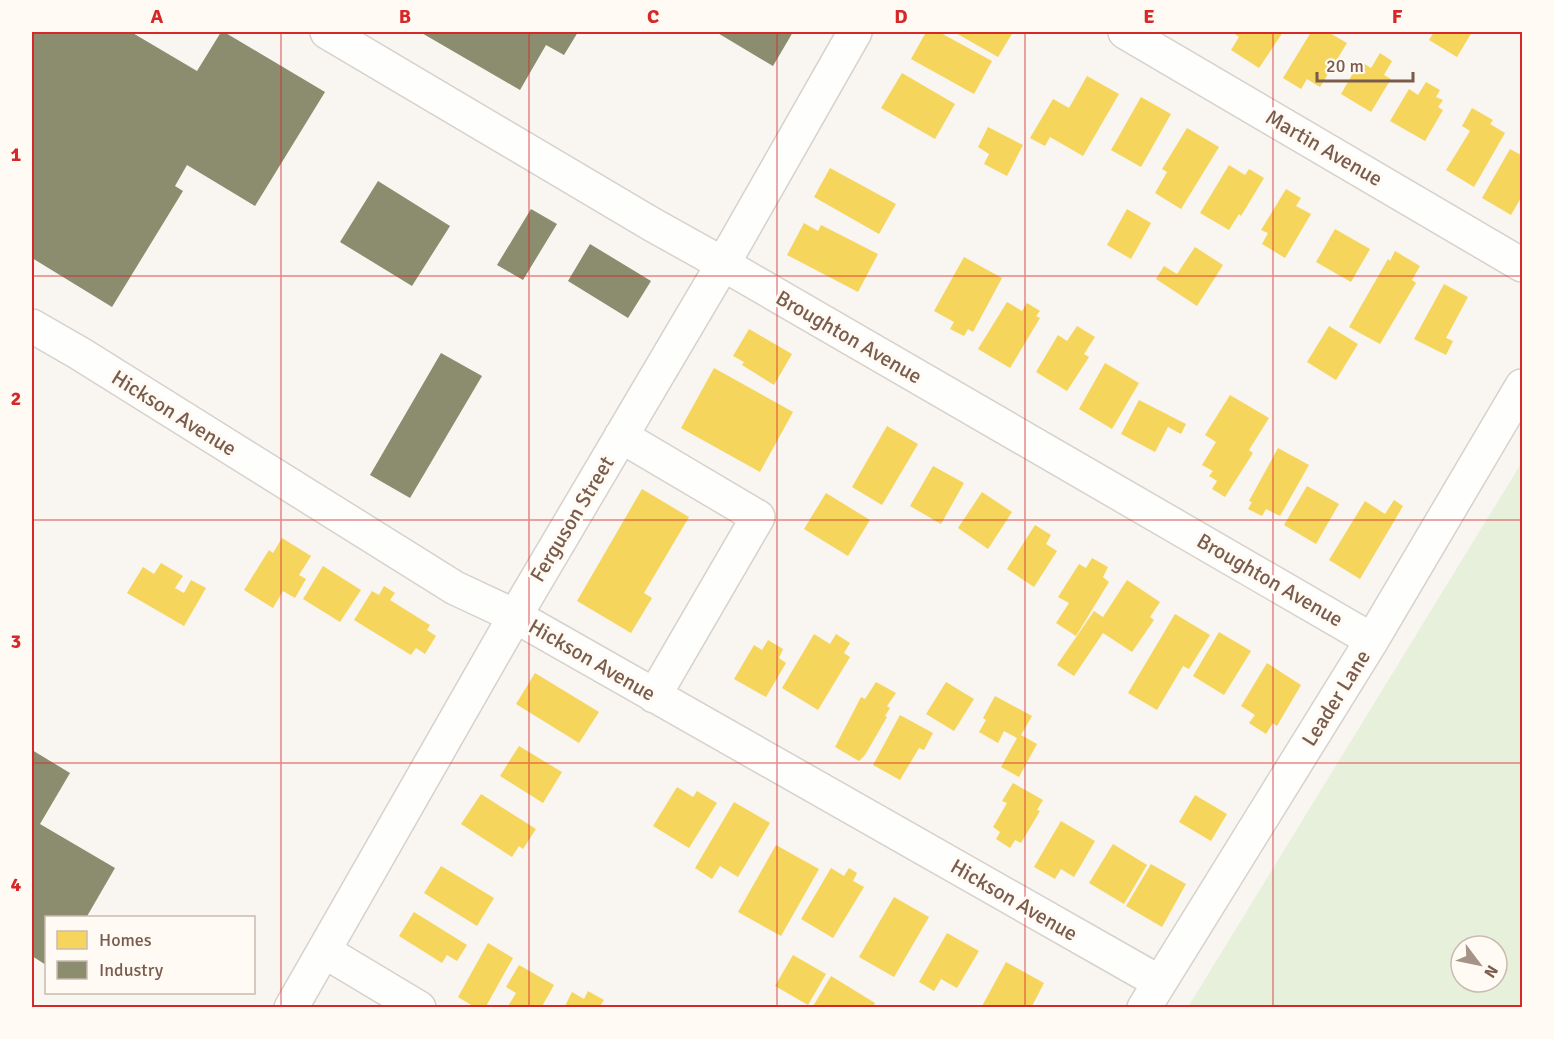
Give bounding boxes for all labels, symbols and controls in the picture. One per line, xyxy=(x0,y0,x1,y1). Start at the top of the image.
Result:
text: A xyxy=(151,4,164,29)
text: B xyxy=(399,4,411,29)
text: C xyxy=(647,4,659,29)
text: D xyxy=(894,4,908,29)
text: E xyxy=(1143,4,1155,29)
text: F xyxy=(1392,4,1403,29)
scale bar xyxy=(1317,45,1413,83)
text: 20 m xyxy=(1326,55,1364,77)
street label: Martin Avenue xyxy=(1261,104,1387,192)
text: 1 xyxy=(11,142,22,167)
street label: Broughton Avenue xyxy=(771,285,927,389)
street label: Hickson Avenue xyxy=(107,364,241,462)
text: 2 xyxy=(11,386,21,411)
street label: Ferguson Street xyxy=(524,451,620,587)
street label: Broughton Avenue xyxy=(1192,528,1348,632)
street label: Hickson Avenue xyxy=(524,613,660,707)
text: 3 xyxy=(11,629,21,654)
street label: Leader Lane xyxy=(1296,645,1376,751)
street label: Hickson Avenue xyxy=(946,853,1082,947)
text: 4 xyxy=(11,872,22,897)
legend xyxy=(45,916,255,994)
text: Homes xyxy=(99,929,152,951)
north arrow xyxy=(1449,934,1509,994)
text: Industry xyxy=(99,959,164,981)
text: N xyxy=(1479,961,1502,981)

